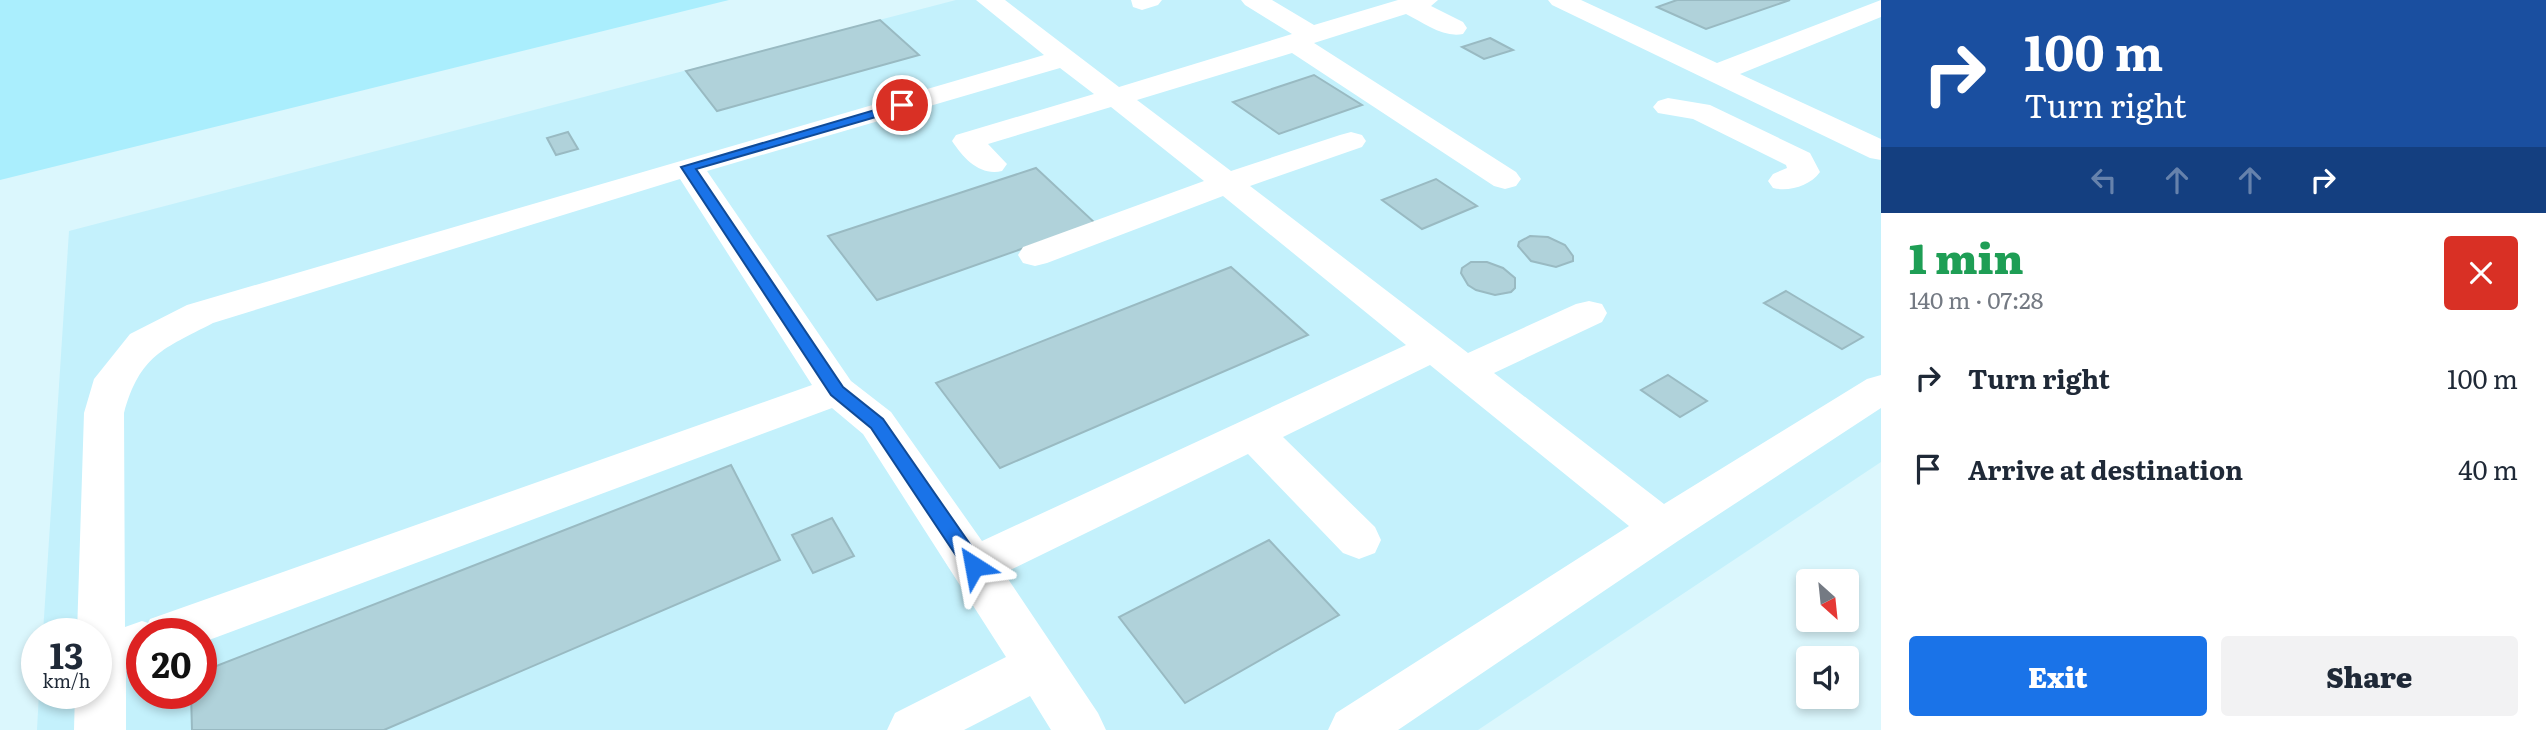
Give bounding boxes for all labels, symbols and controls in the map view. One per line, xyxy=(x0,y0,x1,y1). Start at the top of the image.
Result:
text: 100 m xyxy=(2024,13,2163,86)
icon: right xyxy=(1909,28,2000,119)
pin xyxy=(872,75,932,135)
text: Turn right xyxy=(2024,80,2186,128)
icon: arrive xyxy=(883,86,921,124)
icon: left xyxy=(2085,161,2123,199)
icon: ahead xyxy=(2158,161,2196,199)
icon: ahead xyxy=(2231,161,2269,199)
icon: right xyxy=(2304,161,2342,199)
text: 1 min xyxy=(1909,225,2024,287)
button: close xyxy=(2444,236,2518,310)
text: 140 m · 07:28 xyxy=(1909,282,2043,316)
text: Turn right xyxy=(1968,358,2110,397)
text: 100 m xyxy=(2447,358,2518,397)
icon: right xyxy=(1909,359,1947,397)
text: Arrive at destination xyxy=(1968,449,2243,488)
text: 40 m xyxy=(2458,449,2518,488)
icon: arrive xyxy=(1909,450,1947,488)
position arrow xyxy=(937,529,1011,603)
north arrow xyxy=(1796,569,1858,632)
map controls xyxy=(1796,569,1859,709)
speed limit sign: 20 xyxy=(126,618,217,709)
text: 13 xyxy=(49,628,84,680)
button: Exit xyxy=(1909,636,2207,716)
button: Share xyxy=(2221,636,2518,716)
button: sound xyxy=(1796,646,1859,709)
text: km/h xyxy=(43,667,90,694)

